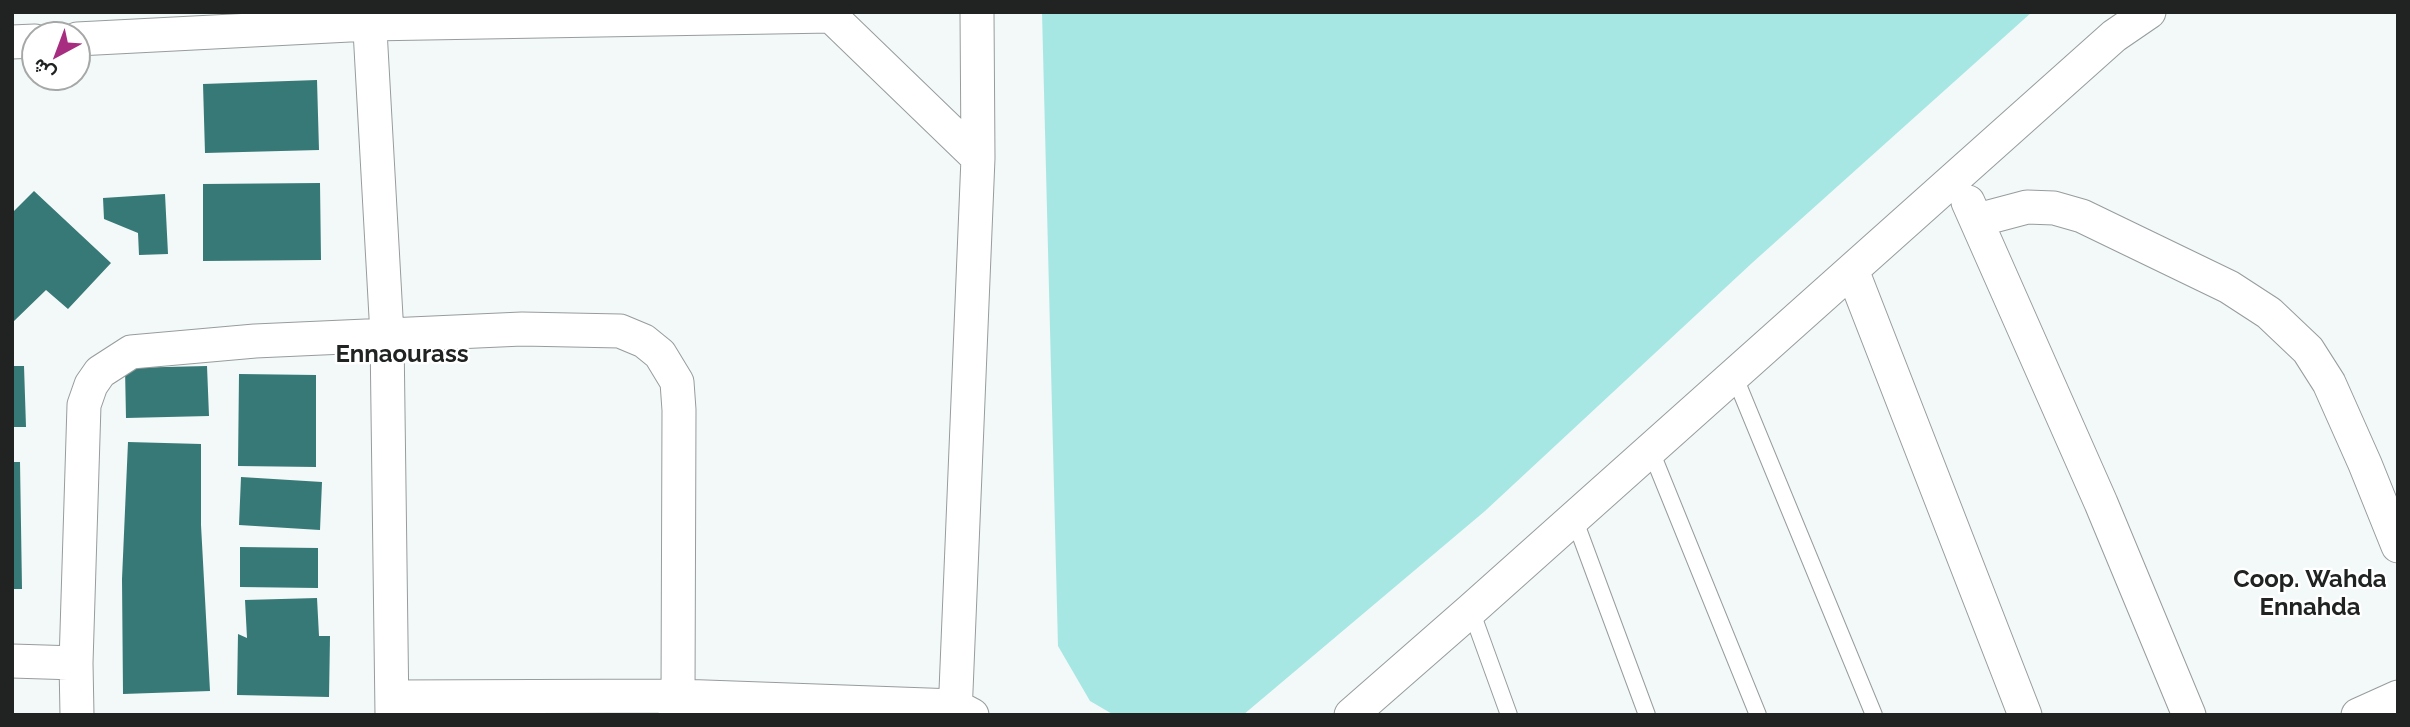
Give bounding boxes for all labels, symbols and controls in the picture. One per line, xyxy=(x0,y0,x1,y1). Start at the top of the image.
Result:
north arrow xyxy=(21,21,91,91)
text: ش xyxy=(28,55,59,86)
district label: Ennaourass xyxy=(335,341,469,369)
district label: Coop. Wahda Ennahda xyxy=(2233,566,2387,622)

